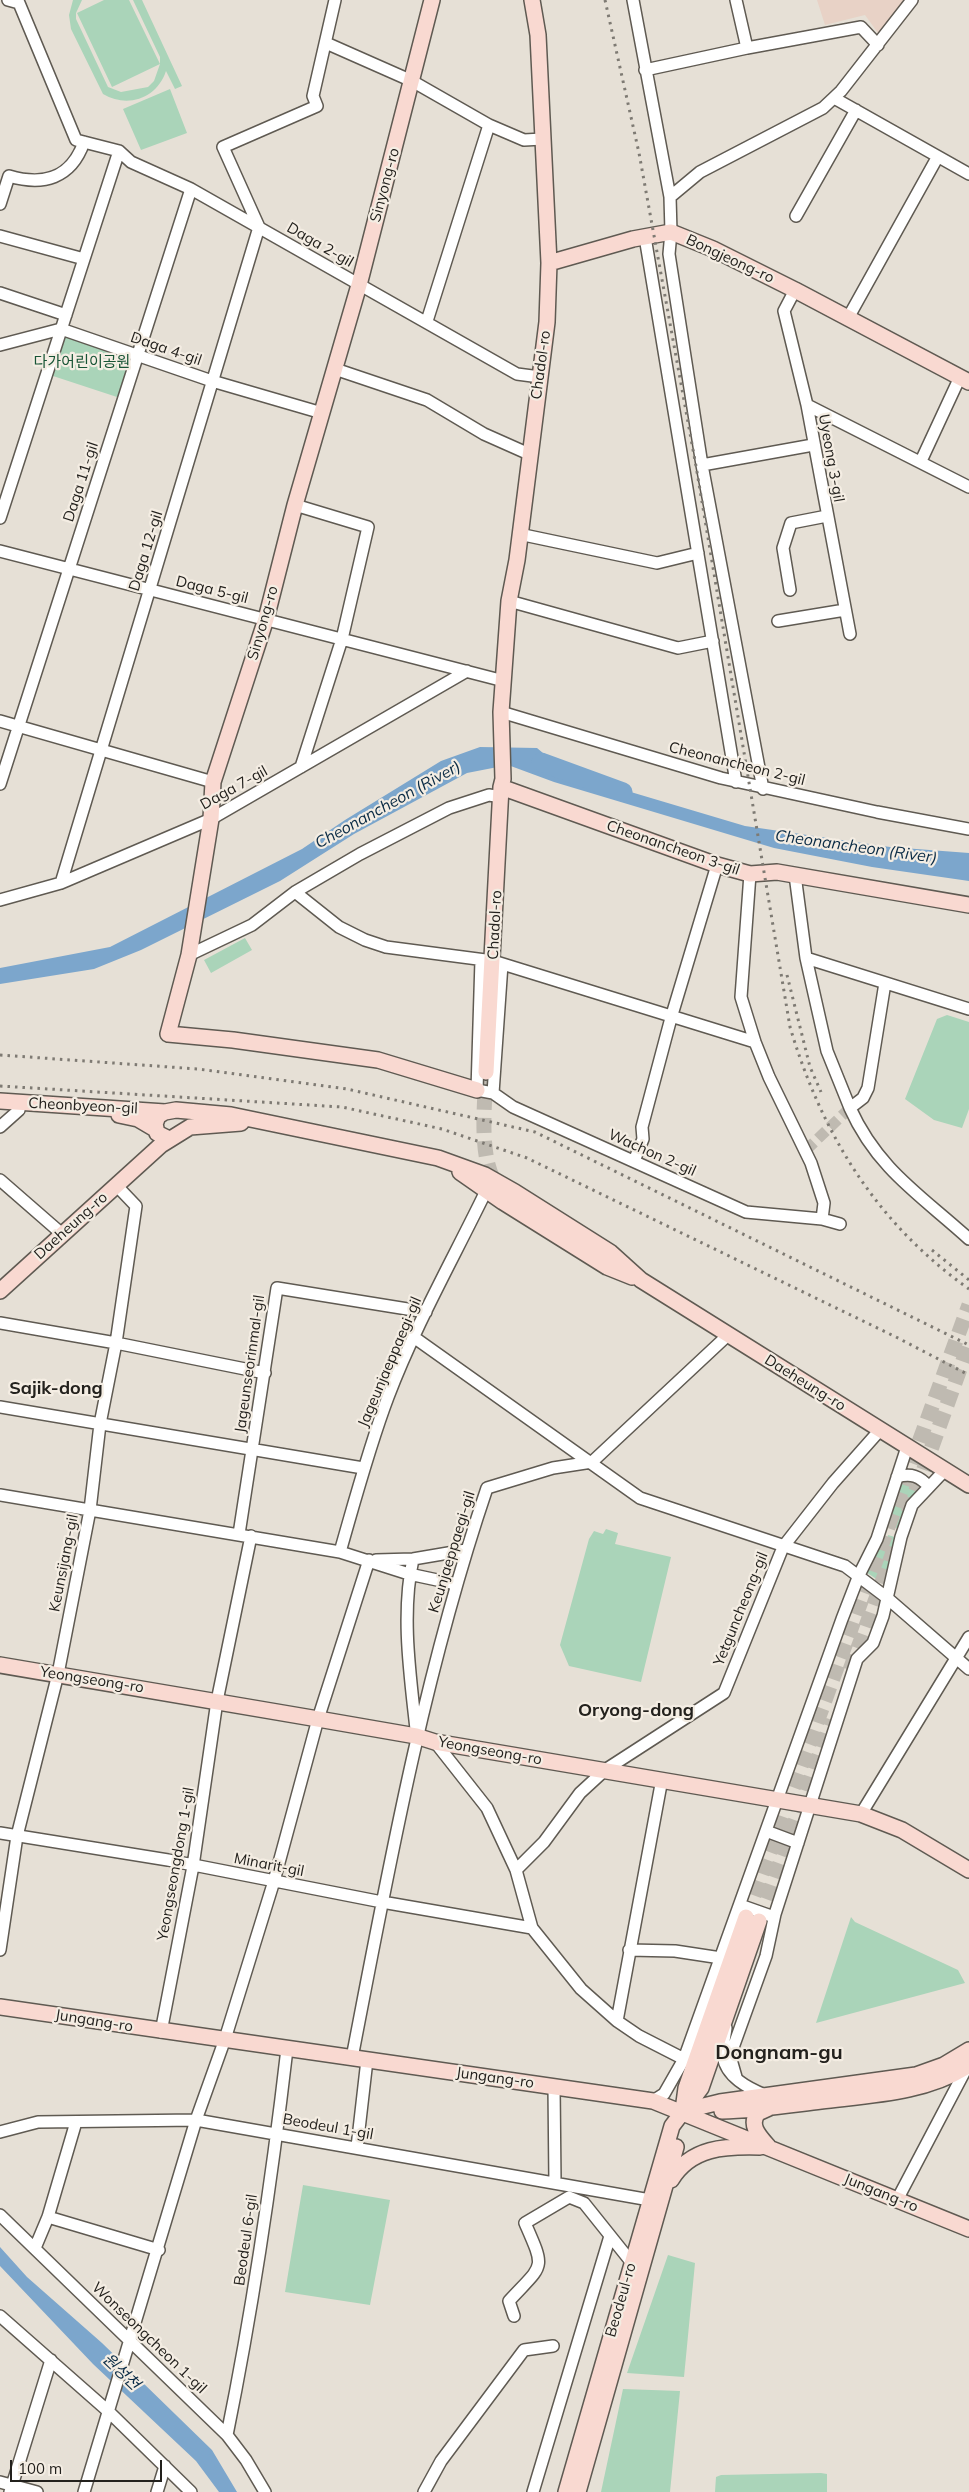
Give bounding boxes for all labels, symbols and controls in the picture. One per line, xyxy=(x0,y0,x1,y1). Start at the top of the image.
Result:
street label: Sinyong-ro xyxy=(366,146,404,224)
street label: Daga 2-gil xyxy=(283,219,357,271)
street label: Bongjeong-ro xyxy=(683,231,777,287)
street label: Daga 4-gil xyxy=(128,328,204,370)
street label: Chadol-ro xyxy=(527,329,555,401)
park label: 다가어린이공원 xyxy=(34,353,130,371)
street label: Uyeong 3-gil xyxy=(814,413,848,503)
street label: Daga 11-gil xyxy=(60,440,102,524)
street label: Daga 12-gil xyxy=(125,509,167,593)
street label: Daga 5-gil xyxy=(174,572,250,608)
street label: Sinyong-ro xyxy=(244,584,282,662)
street label: Cheonancheon 2-gil xyxy=(667,738,807,790)
water label: Cheonancheon (River) xyxy=(312,757,464,853)
street label: Daga 7-gil xyxy=(197,762,271,814)
street label: Cheonancheon 3-gil xyxy=(604,817,742,879)
water label: Cheonancheon (River) xyxy=(774,826,938,868)
street label: Chadol-ro xyxy=(484,890,506,960)
street label: Cheonbyeon-gil xyxy=(28,1094,138,1118)
street label: Wachon 2-gil xyxy=(605,1126,699,1180)
street label: Daeheung-ro xyxy=(31,1188,111,1264)
street label: Jageunseorinmal-gil xyxy=(231,1294,269,1434)
street label: Jageunjaeppaegi-gil xyxy=(354,1294,426,1430)
street label: Daeheung-ro xyxy=(761,1351,849,1415)
district label: Sajik-dong xyxy=(9,1378,103,1400)
street label: Keunjaeppaegi-gil xyxy=(425,1489,479,1615)
street label: Keunsijang-gil xyxy=(46,1513,82,1613)
street label: Yetguncheong-gil xyxy=(710,1549,772,1669)
street label: Yeongseong-ro xyxy=(39,1663,145,1697)
district label: Oryong-dong xyxy=(578,1700,694,1722)
street label: Yeongseong-ro xyxy=(437,1733,543,1769)
street label: Yeongseongdong 1-gil xyxy=(154,1786,198,1942)
street label: Minarit-gil xyxy=(232,1849,306,1881)
street label: Jungang-ro xyxy=(54,2006,134,2036)
district label: Dongnam-gu xyxy=(715,2041,843,2065)
street label: Jungang-ro xyxy=(455,2064,535,2092)
street label: Beodeul 1-gil xyxy=(281,2110,375,2144)
street label: Jungang-ro xyxy=(841,2170,921,2216)
street label: Beodeul 6-gil xyxy=(231,2193,261,2287)
street label: Beodeul-ro xyxy=(602,2261,640,2339)
street label: Wonseongcheon 1-gil xyxy=(88,2279,210,2397)
water label: 원성천 xyxy=(98,2350,144,2394)
scale bar xyxy=(12,2450,165,2482)
text: 100 m xyxy=(18,2459,62,2478)

